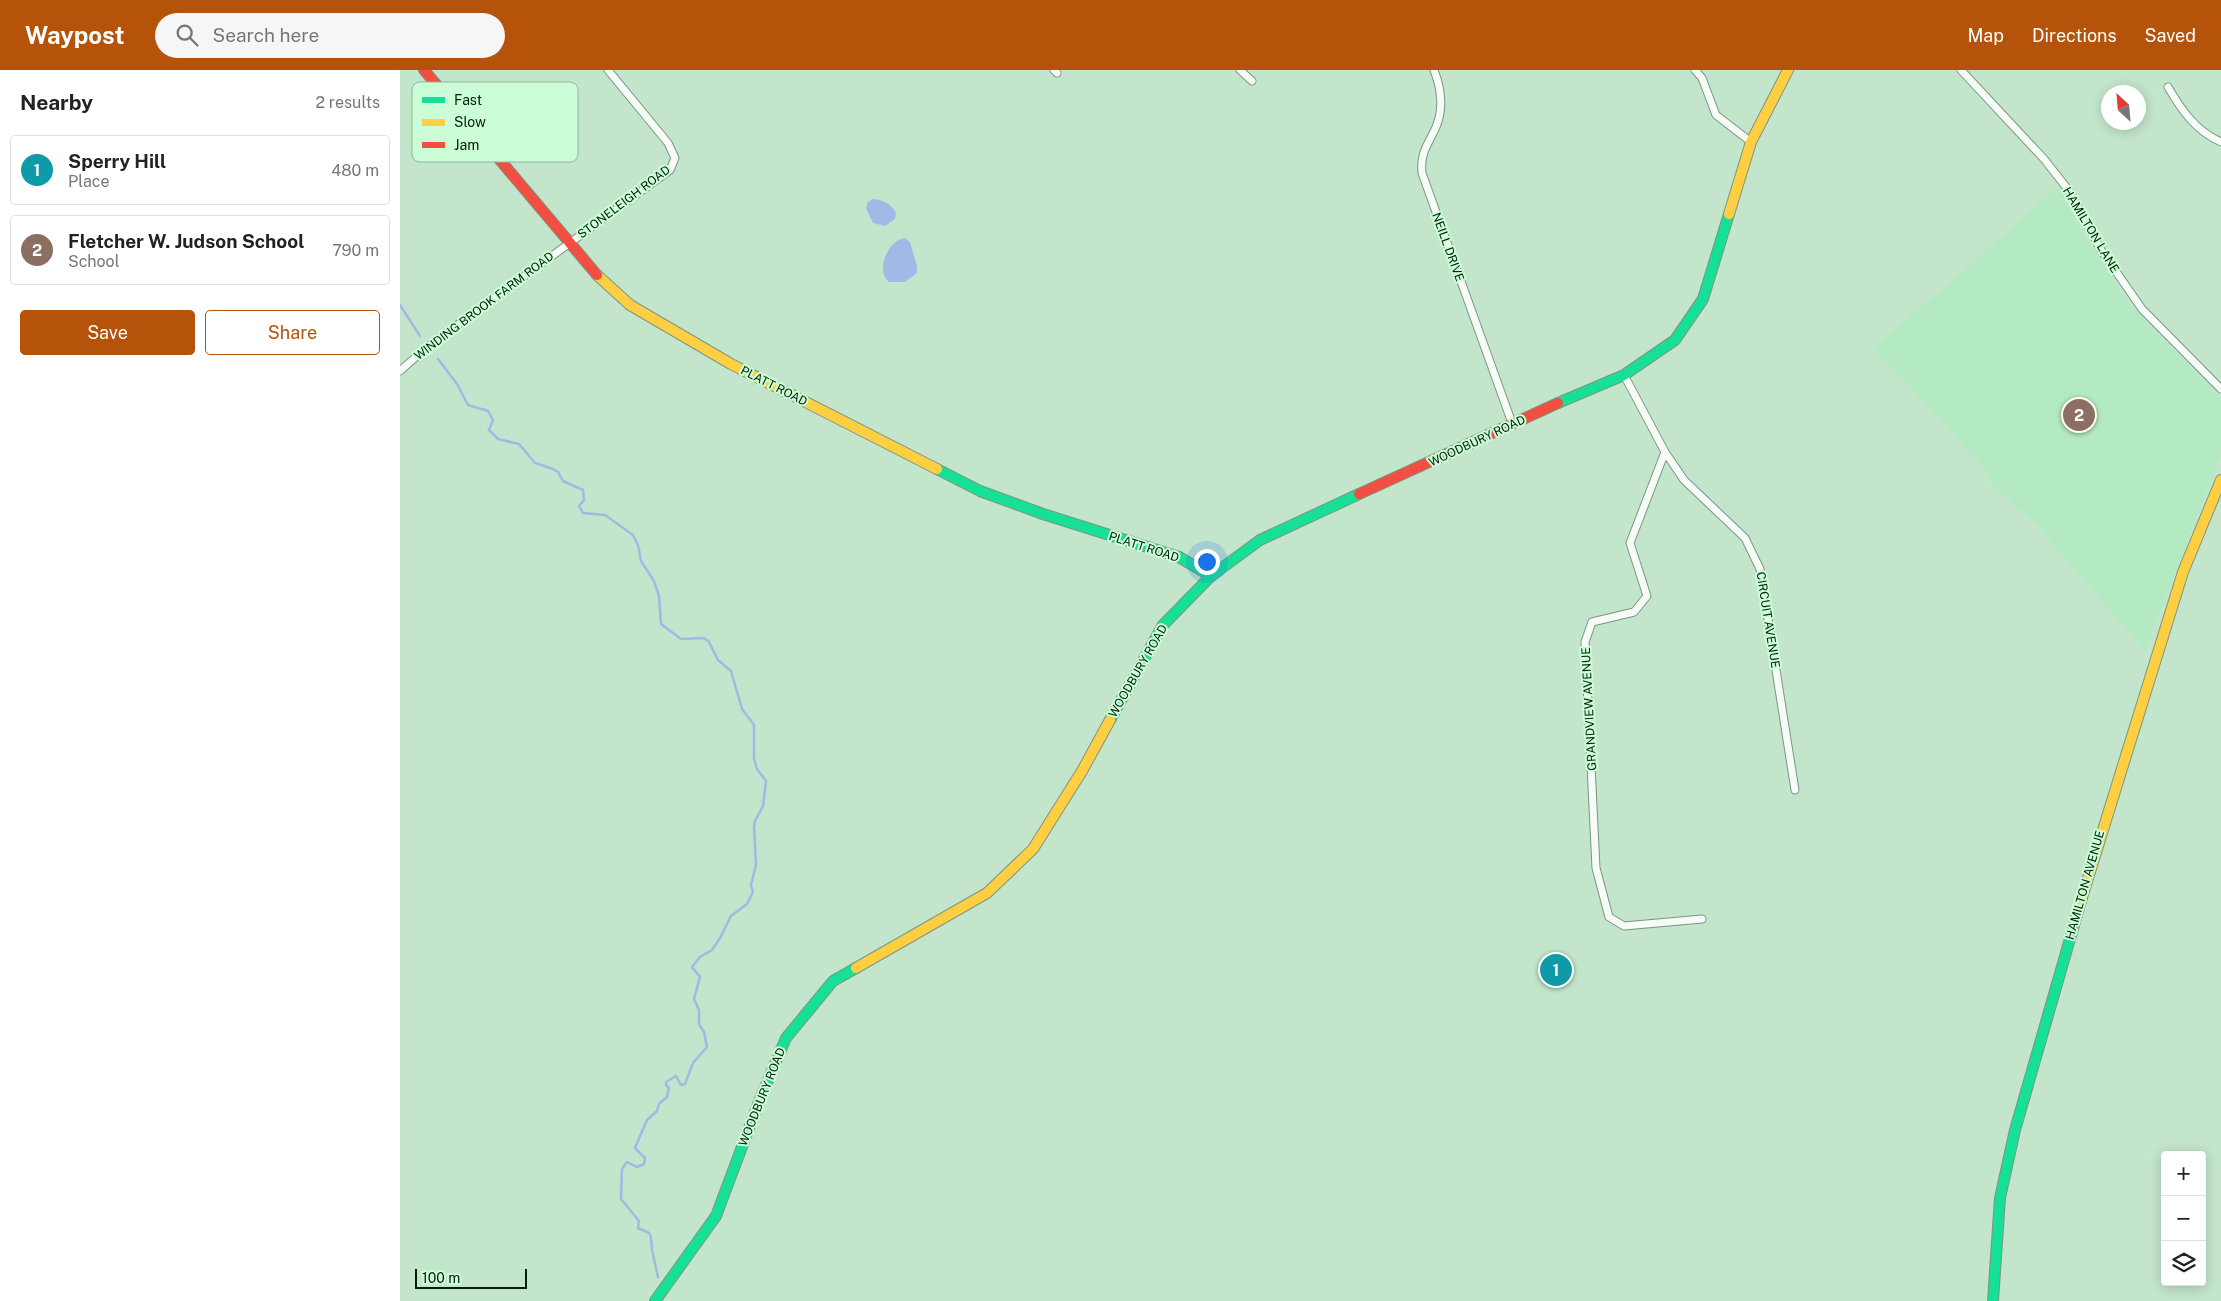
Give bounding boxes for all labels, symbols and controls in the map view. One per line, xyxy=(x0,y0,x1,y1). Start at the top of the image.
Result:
search box xyxy=(155,13,505,58)
text: Waypost xyxy=(25,21,125,49)
icon: search xyxy=(173,21,201,49)
text: Search here xyxy=(213,24,319,46)
text: Map xyxy=(1967,25,2004,46)
text: Directions xyxy=(2032,25,2117,46)
text: Saved xyxy=(2145,25,2196,46)
legend xyxy=(412,82,578,162)
north arrow xyxy=(2101,85,2146,130)
text: Nearby xyxy=(20,90,93,115)
text: Fast xyxy=(454,92,482,108)
text: 2 results xyxy=(315,93,380,112)
text: Slow xyxy=(454,114,486,130)
text: Jam xyxy=(454,137,479,153)
text: Sperry Hill xyxy=(68,150,166,172)
text: 1 xyxy=(34,161,40,180)
text: 480 m xyxy=(331,161,379,180)
street label: STONELEIGH ROAD xyxy=(575,163,673,241)
text: Place xyxy=(68,172,110,191)
street label: HAMILTON LANE xyxy=(2060,185,2122,275)
street label: NEILL DRIVE xyxy=(1429,211,1467,283)
text: Fletcher W. Judson School xyxy=(68,230,304,252)
text: 2 xyxy=(32,241,42,260)
text: 790 m xyxy=(332,241,379,260)
street label: WINDING BROOK FARM ROAD xyxy=(412,249,556,363)
text: School xyxy=(68,252,119,271)
button: Save xyxy=(20,310,195,355)
button: Share xyxy=(205,310,380,355)
street label: PLATT ROAD xyxy=(738,363,810,409)
pin: 2 xyxy=(2063,396,2095,434)
street label: WOODBURY ROAD xyxy=(1427,412,1527,470)
street label: PLATT ROAD xyxy=(1107,529,1181,565)
your location xyxy=(1194,549,1220,575)
street label: CIRCUIT AVENUE xyxy=(1753,571,1783,669)
street label: WOODBURY ROAD xyxy=(1106,622,1170,720)
street label: GRANDVIEW AVENUE xyxy=(1579,647,1599,771)
street label: HAMILTON AVENUE xyxy=(2063,829,2107,941)
pin: 1 xyxy=(1540,951,1572,989)
street label: WOODBURY ROAD xyxy=(736,1046,788,1148)
map controls xyxy=(2161,1151,2206,1286)
button: + xyxy=(2161,1151,2206,1196)
button: − xyxy=(2161,1196,2206,1241)
button: layers xyxy=(2161,1241,2206,1286)
scale bar xyxy=(415,1266,528,1289)
text: 100 m xyxy=(422,1270,460,1286)

